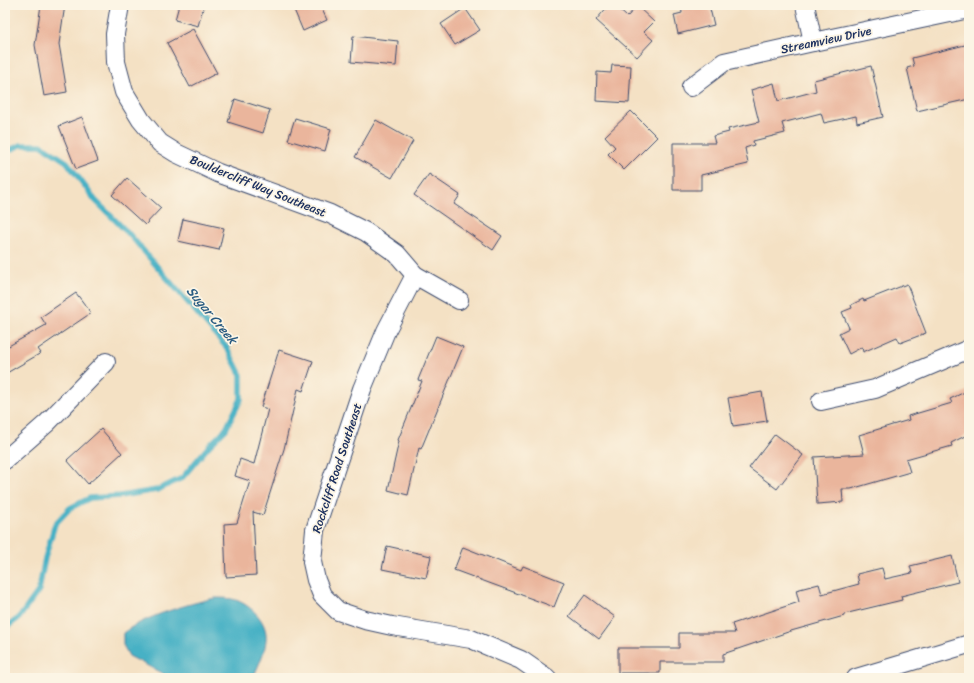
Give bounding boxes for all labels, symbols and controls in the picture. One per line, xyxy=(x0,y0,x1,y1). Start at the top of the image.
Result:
street label: Streamview Drive xyxy=(779,20,874,60)
street label: Bouldercliff Way Southeast xyxy=(186,149,330,223)
water label: Sugar Creek xyxy=(181,281,245,351)
street label: Rockcliff Road Southeast xyxy=(306,400,368,536)

